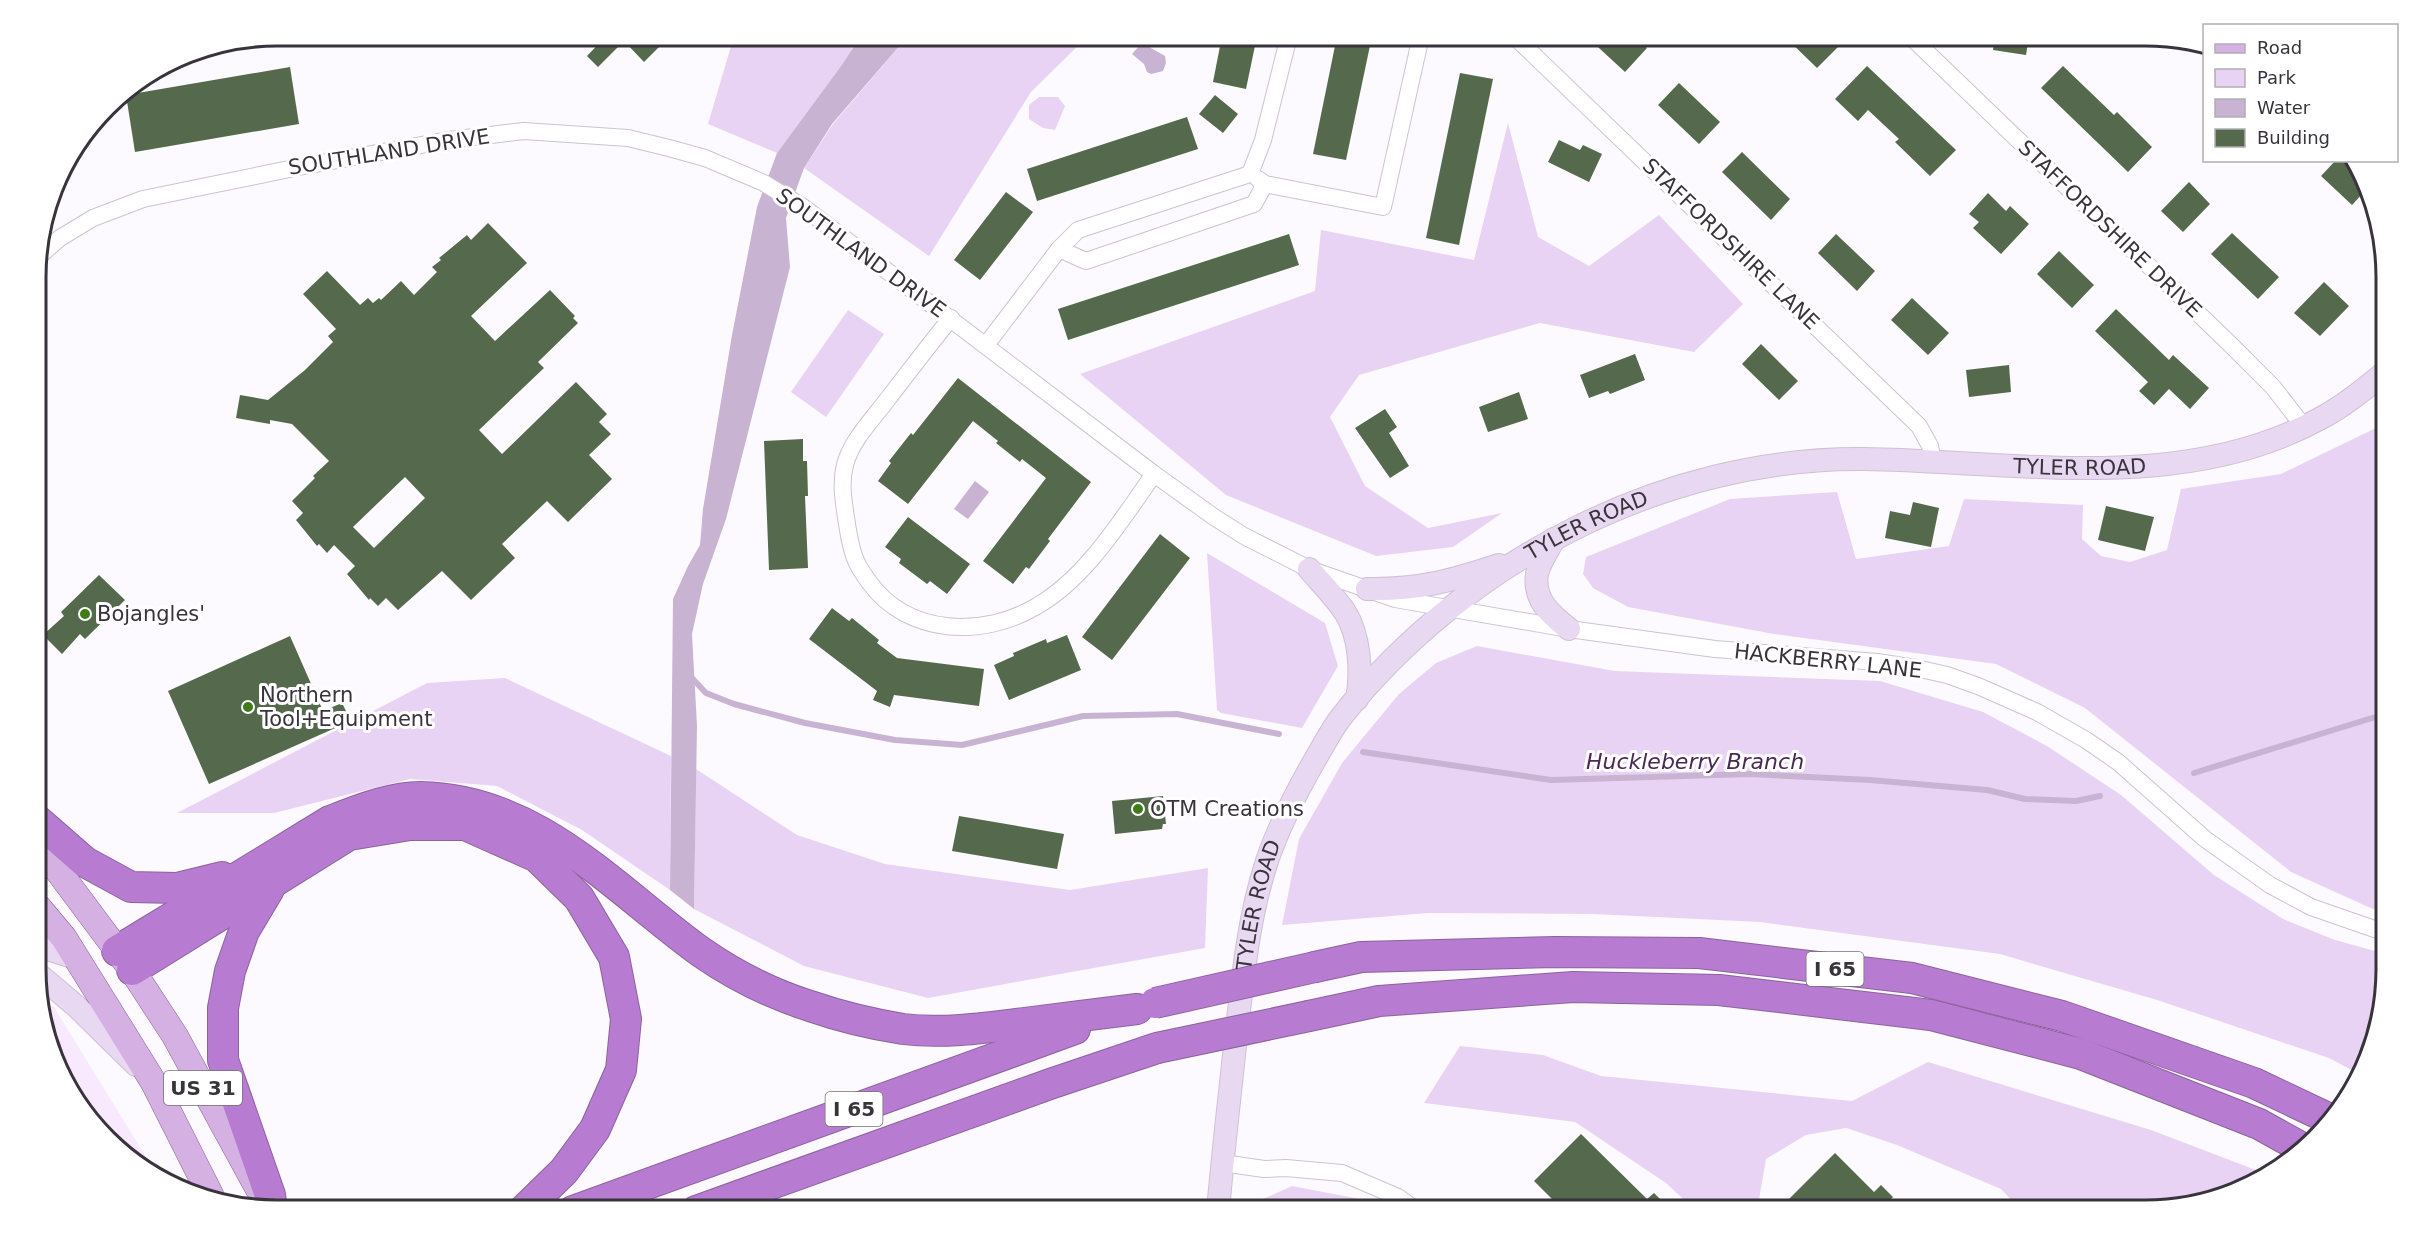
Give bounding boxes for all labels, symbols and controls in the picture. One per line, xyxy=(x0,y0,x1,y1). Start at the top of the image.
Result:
legend xyxy=(2203,24,2398,162)
text: Road xyxy=(2257,37,2302,58)
text: Park xyxy=(2257,67,2296,88)
text: Water xyxy=(2257,97,2311,118)
street label: SOUTHLAND DRIVE xyxy=(287,124,491,180)
text: Building xyxy=(2257,127,2330,148)
street label: STAFFORDSHIRE DRIVE xyxy=(2014,135,2206,323)
street label: STAFFORDSHIRE LANE xyxy=(1638,153,1824,335)
street label: SOUTHLAND DRIVE xyxy=(772,183,950,323)
street label: TYLER ROAD xyxy=(2012,454,2147,480)
street label: TYLER ROAD xyxy=(1520,486,1651,566)
place label: Bojangles' xyxy=(97,602,205,626)
marker: Bojangles' xyxy=(78,607,92,621)
street label: HACKBERRY LANE xyxy=(1733,639,1923,683)
place label: Northern Tool+Equipment xyxy=(259,683,432,731)
marker: Northern Tool+Equipment xyxy=(241,700,255,714)
water label: Huckleberry Branch xyxy=(1586,749,1804,774)
place label: OTM Creations xyxy=(1150,797,1304,821)
marker: OTM Creations xyxy=(1131,802,1145,816)
street label: TYLER ROAD xyxy=(1232,836,1286,973)
road number: I 65 xyxy=(1806,952,1864,986)
road number: US 31 xyxy=(164,1071,242,1105)
road number: I 65 xyxy=(826,1092,882,1126)

